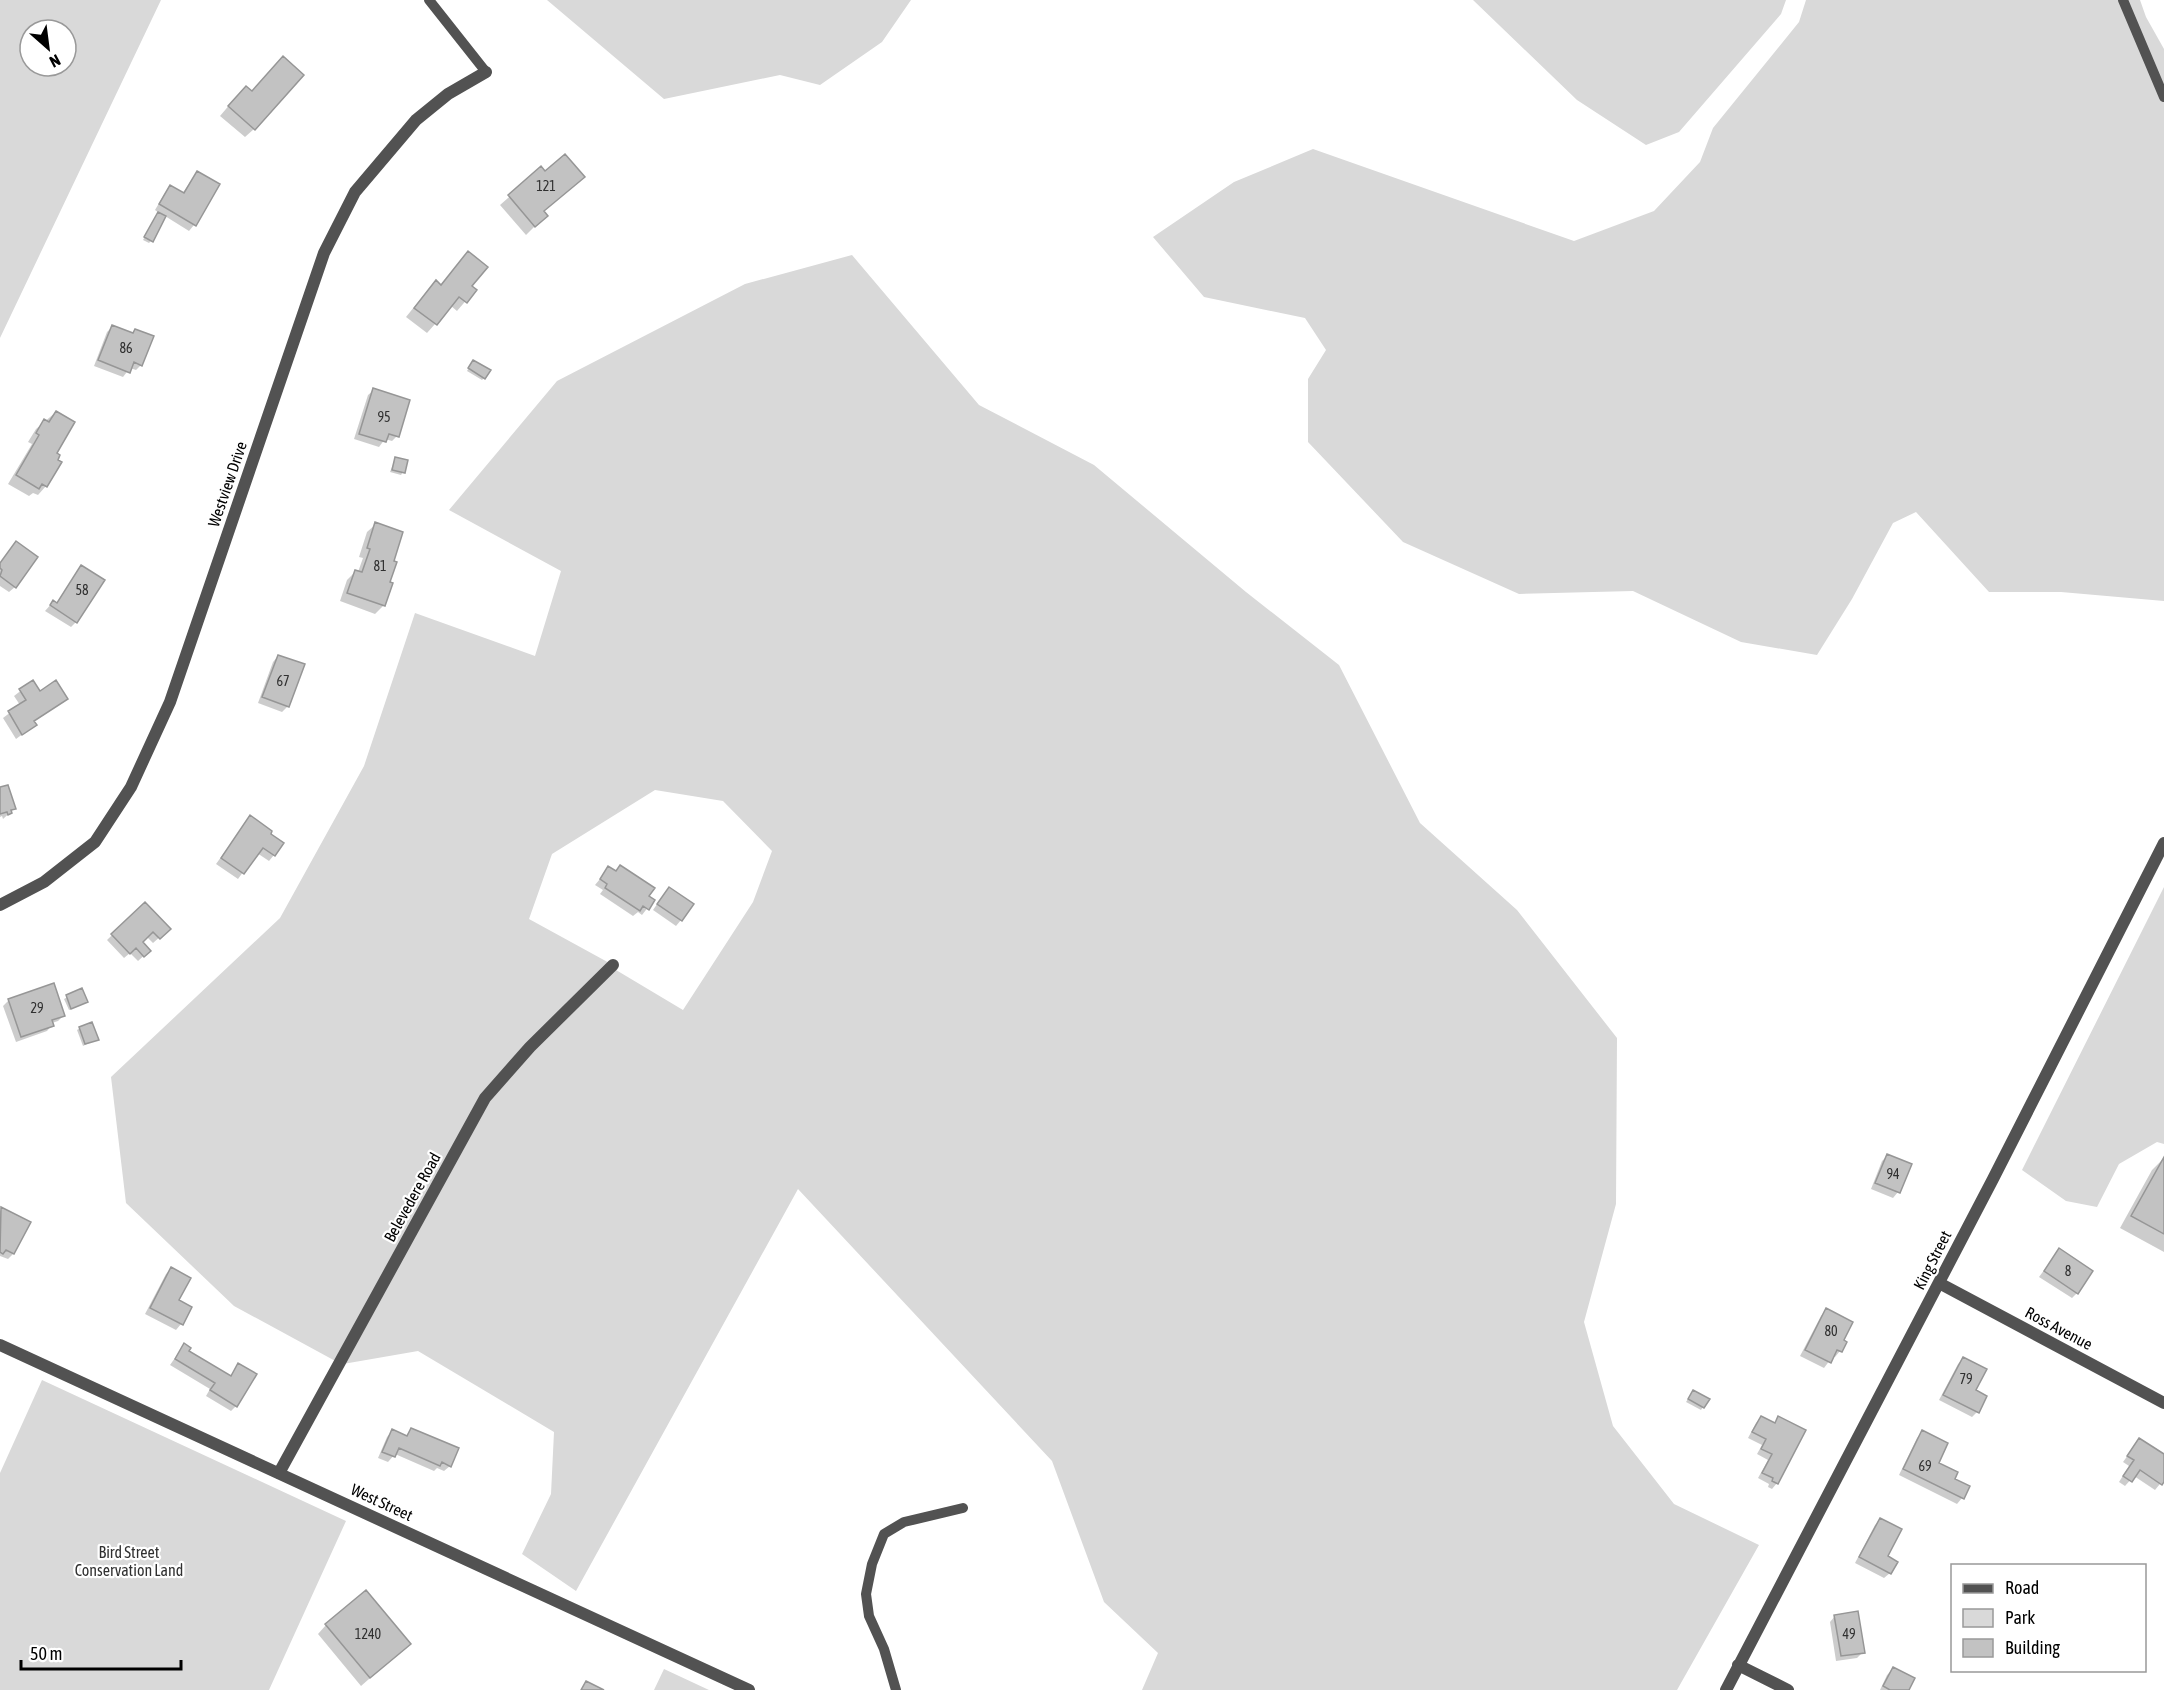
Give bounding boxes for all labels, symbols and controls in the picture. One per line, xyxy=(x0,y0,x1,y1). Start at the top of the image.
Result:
north arrow xyxy=(18,18,78,78)
text: N xyxy=(47,51,63,71)
house number: 121 xyxy=(536,178,556,194)
house number: 86 xyxy=(119,340,133,356)
house number: 95 xyxy=(377,409,391,425)
street label: Westview Drive xyxy=(204,439,250,529)
house number: 81 xyxy=(373,558,387,574)
house number: 58 xyxy=(75,582,89,598)
house number: 67 xyxy=(276,673,290,689)
house number: 29 xyxy=(30,1000,44,1016)
street label: Belevedere Road xyxy=(380,1149,444,1245)
house number: 94 xyxy=(1886,1166,1900,1182)
street label: King Street xyxy=(1910,1227,1955,1293)
house number: 8 xyxy=(2065,1263,2072,1279)
street label: Ross Avenue xyxy=(2022,1303,2096,1353)
house number: 80 xyxy=(1824,1323,1838,1339)
house number: 79 xyxy=(1959,1371,1973,1387)
house number: 69 xyxy=(1918,1458,1932,1474)
street label: West Street xyxy=(348,1480,416,1524)
park label: Bird Street Conservation Land xyxy=(75,1543,183,1579)
legend xyxy=(1951,1564,2146,1672)
text: Road xyxy=(2005,1577,2039,1598)
text: Park xyxy=(2005,1607,2035,1628)
house number: 1240 xyxy=(355,1626,382,1642)
house number: 49 xyxy=(1842,1626,1856,1642)
scale bar xyxy=(21,1633,182,1671)
text: Building xyxy=(2005,1637,2060,1658)
text: 50 m xyxy=(30,1643,62,1664)

